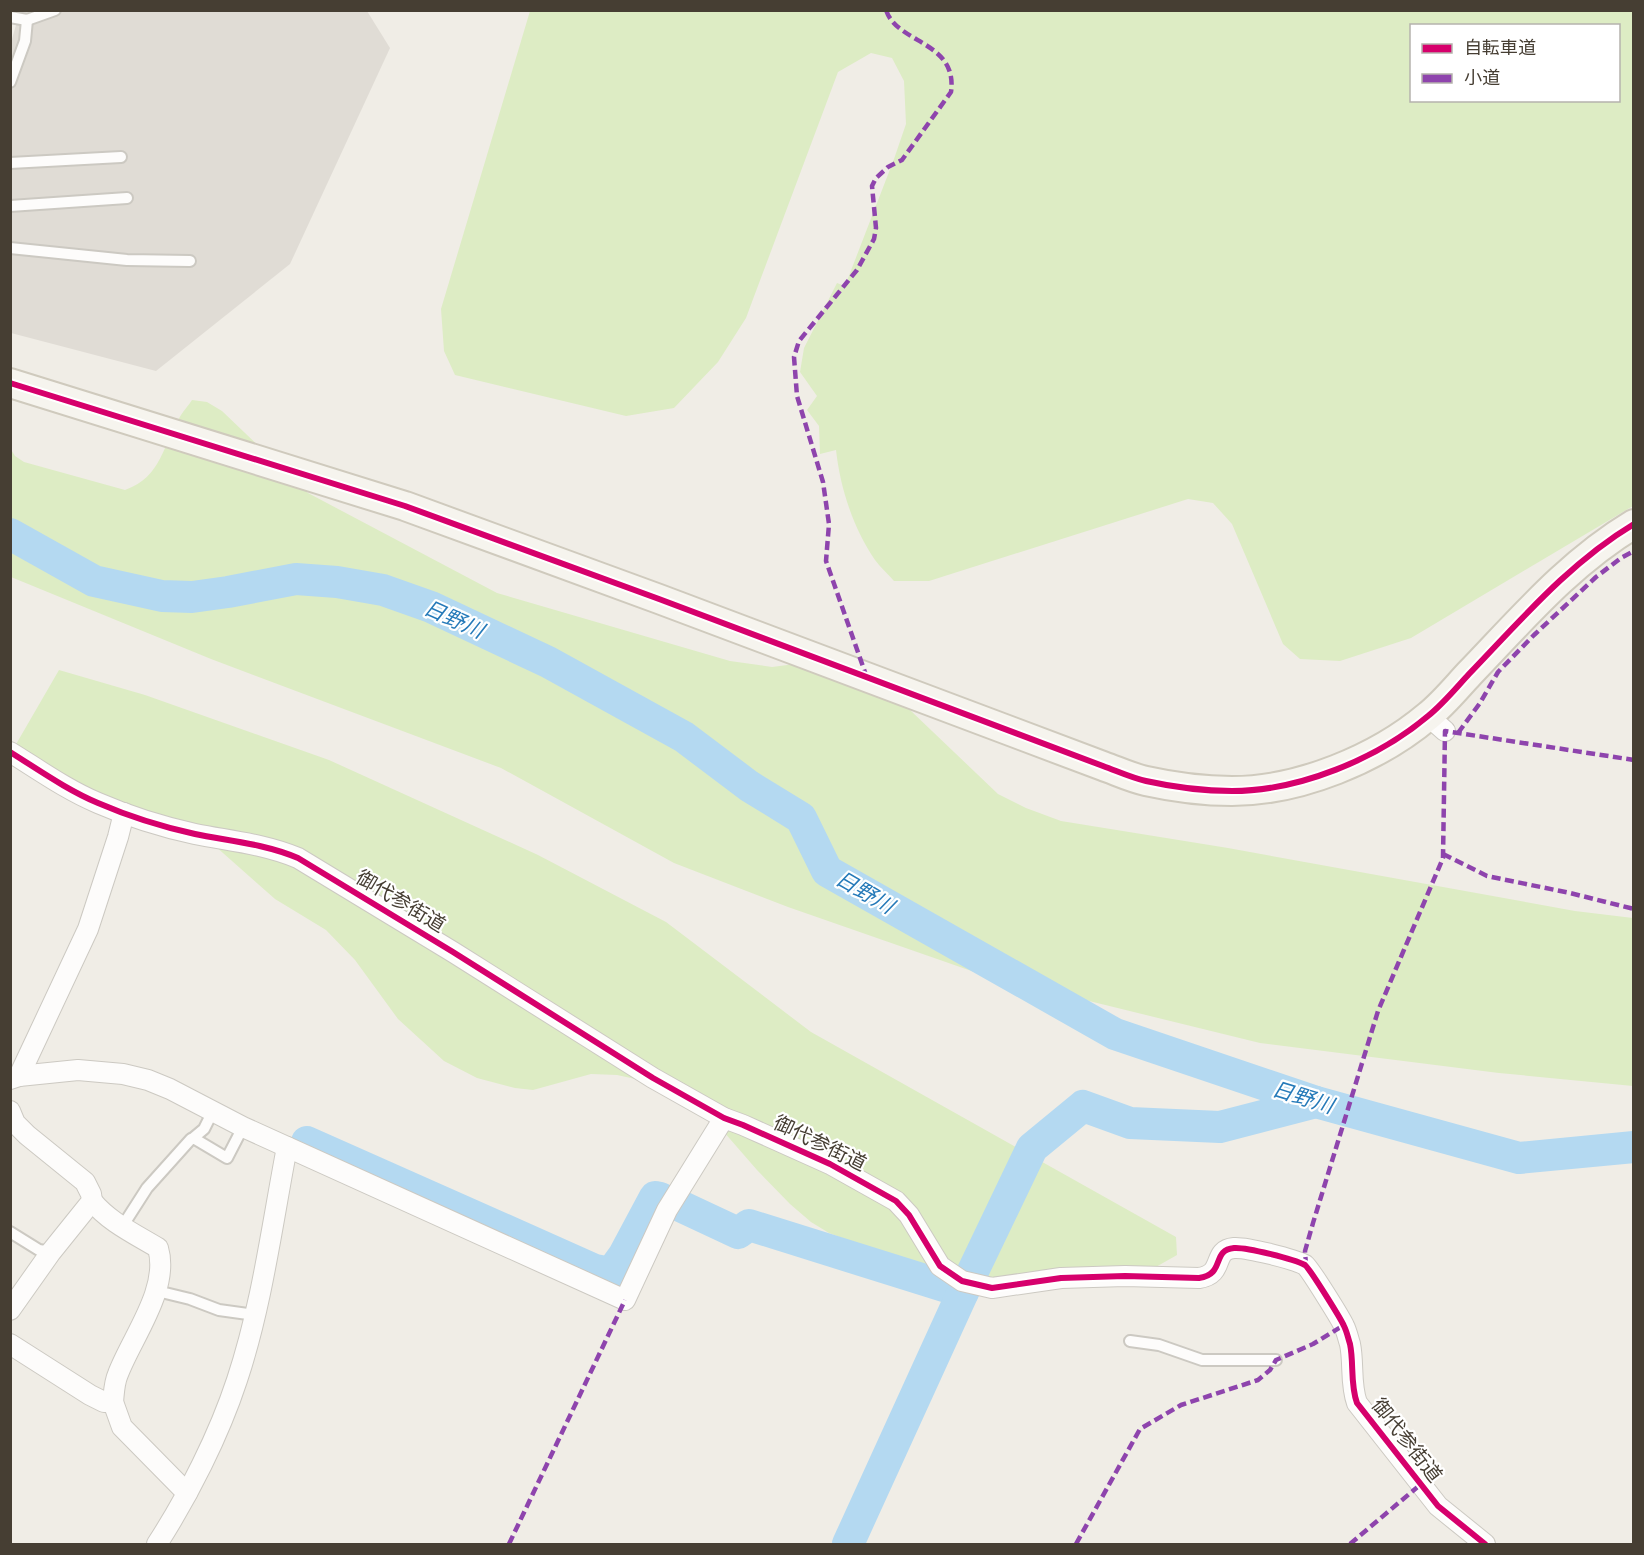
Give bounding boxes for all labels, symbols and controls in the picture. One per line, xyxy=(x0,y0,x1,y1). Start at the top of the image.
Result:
legend xyxy=(1410,24,1620,102)
text: 自転車道 xyxy=(1464,37,1536,59)
text: 小道 xyxy=(1464,67,1500,89)
water label: 日野川 xyxy=(420,595,490,644)
street label: 御代参街道 xyxy=(352,865,450,937)
water label: 日野川 xyxy=(831,865,900,920)
water label: 日野川 xyxy=(1269,1076,1339,1119)
street label: 御代参街道 xyxy=(770,1110,870,1176)
street label: 御代参街道 xyxy=(1367,1393,1447,1487)

